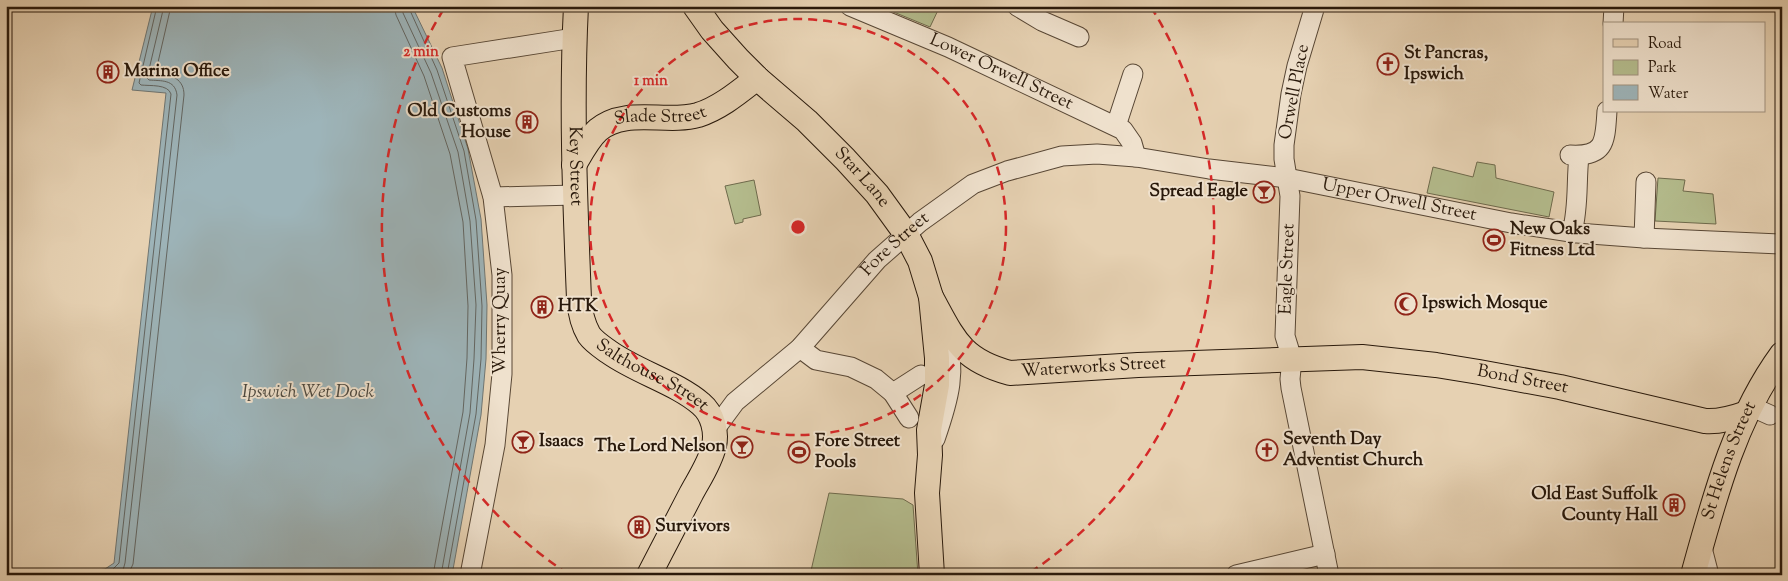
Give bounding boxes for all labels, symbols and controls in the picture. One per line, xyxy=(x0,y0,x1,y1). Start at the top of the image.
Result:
legend xyxy=(1603,22,1766,112)
street label: Lower Orwell Street xyxy=(925,28,1077,117)
text: Road xyxy=(1648,34,1682,55)
place label: St Pancras, Ipswich xyxy=(1404,41,1488,88)
text: 2 min xyxy=(403,42,439,63)
street label: Orwell Place xyxy=(1273,42,1317,142)
church icon: St Pancras, Ipswich xyxy=(1376,52,1400,76)
text: Park xyxy=(1648,58,1677,79)
place label: Marina Office xyxy=(124,59,230,85)
building icon: Marina Office xyxy=(96,60,120,84)
text: 1 min xyxy=(634,71,668,92)
text: Water xyxy=(1648,84,1689,105)
place label: Old Customs House xyxy=(407,99,512,146)
street label: Slade Street xyxy=(612,100,711,133)
building icon: Old Customs House xyxy=(515,110,539,134)
street label: Key Street xyxy=(561,126,588,206)
street label: Star Lane xyxy=(828,142,896,213)
street label: Upper Orwell Street xyxy=(1319,172,1479,229)
place label: Spread Eagle xyxy=(1149,179,1249,205)
bar icon: Spread Eagle xyxy=(1252,180,1276,204)
street label: Fore Street xyxy=(855,206,935,283)
place label: New Oaks Fitness Ltd xyxy=(1510,217,1596,264)
centre of rings xyxy=(789,218,807,236)
street label: Eagle Street xyxy=(1273,223,1303,315)
sports icon: New Oaks Fitness Ltd xyxy=(1482,228,1506,252)
street label: Wherry Quay xyxy=(488,267,514,375)
place label: Ipswich Mosque xyxy=(1422,291,1548,317)
mosque icon: Ipswich Mosque xyxy=(1394,292,1418,316)
place label: HTK xyxy=(558,294,599,320)
building icon: HTK xyxy=(530,295,554,319)
street label: Salthouse Street xyxy=(590,333,715,417)
street label: Waterworks Street xyxy=(1020,351,1166,385)
street label: Bond Street xyxy=(1475,359,1571,401)
water label: Ipswich Wet Dock xyxy=(242,379,374,406)
street label: St Helens Street xyxy=(1696,397,1764,523)
place label: Seventh Day Adventist Church xyxy=(1283,427,1424,474)
place label: Isaacs xyxy=(539,429,584,455)
place label: Fore Street Pools xyxy=(815,429,901,476)
bar icon: Isaacs xyxy=(511,430,535,454)
place label: The Lord Nelson xyxy=(594,434,726,460)
bar icon: The Lord Nelson xyxy=(730,435,754,459)
church icon: Seventh Day Adventist Church xyxy=(1255,438,1279,462)
sports icon: Fore Street Pools xyxy=(787,440,811,464)
place label: Old East Suffolk County Hall xyxy=(1531,482,1659,529)
building icon: Old East Suffolk County Hall xyxy=(1662,493,1686,517)
place label: Survivors xyxy=(655,514,730,540)
building icon: Survivors xyxy=(627,515,651,539)

